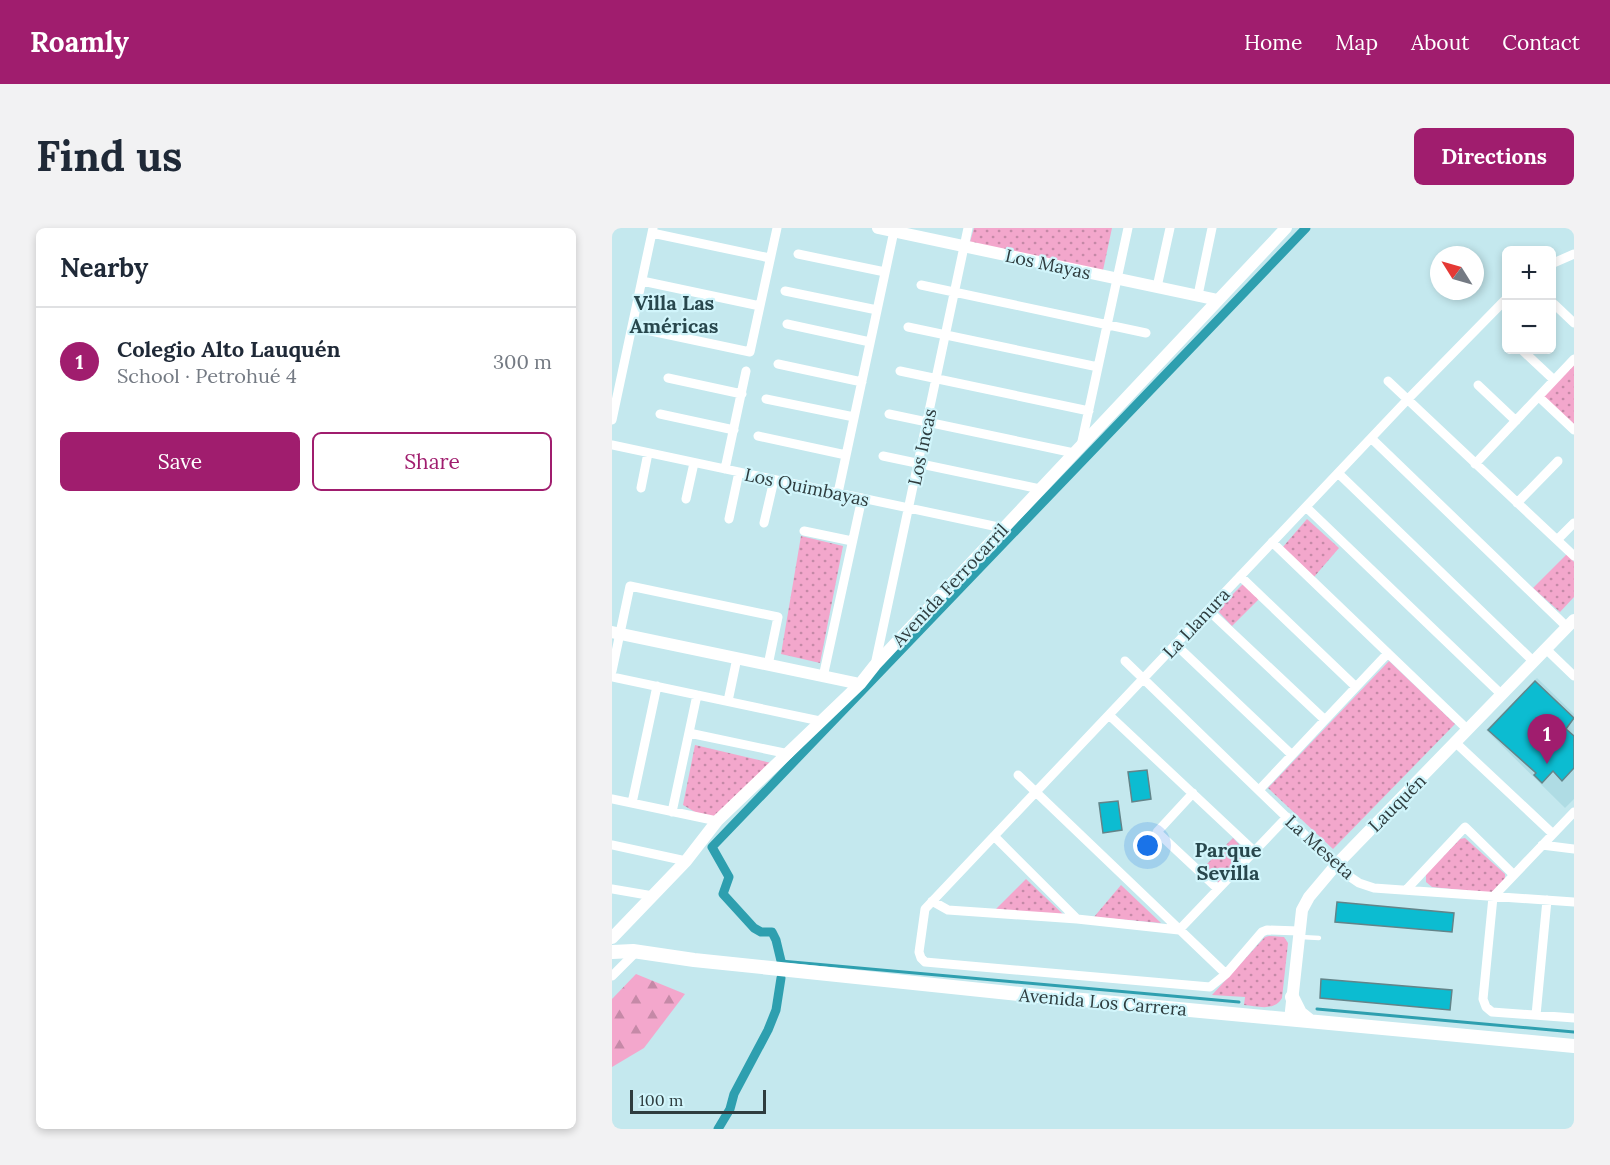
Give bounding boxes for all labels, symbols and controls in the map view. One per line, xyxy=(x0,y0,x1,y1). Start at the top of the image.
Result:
text: Roamly xyxy=(30,24,129,60)
text: Home xyxy=(1244,29,1302,56)
text: Map xyxy=(1335,29,1378,56)
text: About xyxy=(1411,29,1469,56)
text: Contact xyxy=(1502,29,1580,56)
button: Directions xyxy=(1414,128,1574,185)
text: Find us xyxy=(36,129,182,183)
street label: Los Mayas xyxy=(1003,244,1093,284)
north arrow xyxy=(1430,246,1484,300)
map controls xyxy=(1502,246,1556,354)
button: + xyxy=(1502,246,1556,300)
text: Nearby xyxy=(60,251,148,284)
district label: Villa Las Américas xyxy=(629,290,719,338)
button: − xyxy=(1502,300,1556,354)
text: Colegio Alto Lauquén xyxy=(117,335,341,363)
text: 1 xyxy=(75,349,84,374)
text: 300 m xyxy=(493,349,552,374)
text: School · Petrohué 4 xyxy=(117,363,297,388)
street label: Los Incas xyxy=(903,406,941,488)
button: Save xyxy=(60,432,300,491)
button: Share xyxy=(312,432,552,491)
street label: Los Quimbayas xyxy=(743,463,871,511)
street label: Avenida Ferrocarril xyxy=(886,519,1013,652)
street label: La Llanura xyxy=(1158,583,1234,663)
pin: 1 xyxy=(1528,714,1566,764)
street label: Lauquén xyxy=(1363,769,1431,837)
street label: La Meseta xyxy=(1281,810,1359,884)
your location xyxy=(1133,831,1162,860)
district label: Parque Sevilla xyxy=(1194,837,1262,885)
street label: Avenida Los Carrera xyxy=(1017,983,1188,1021)
scale bar xyxy=(630,1087,766,1114)
text: 100 m xyxy=(639,1090,683,1110)

